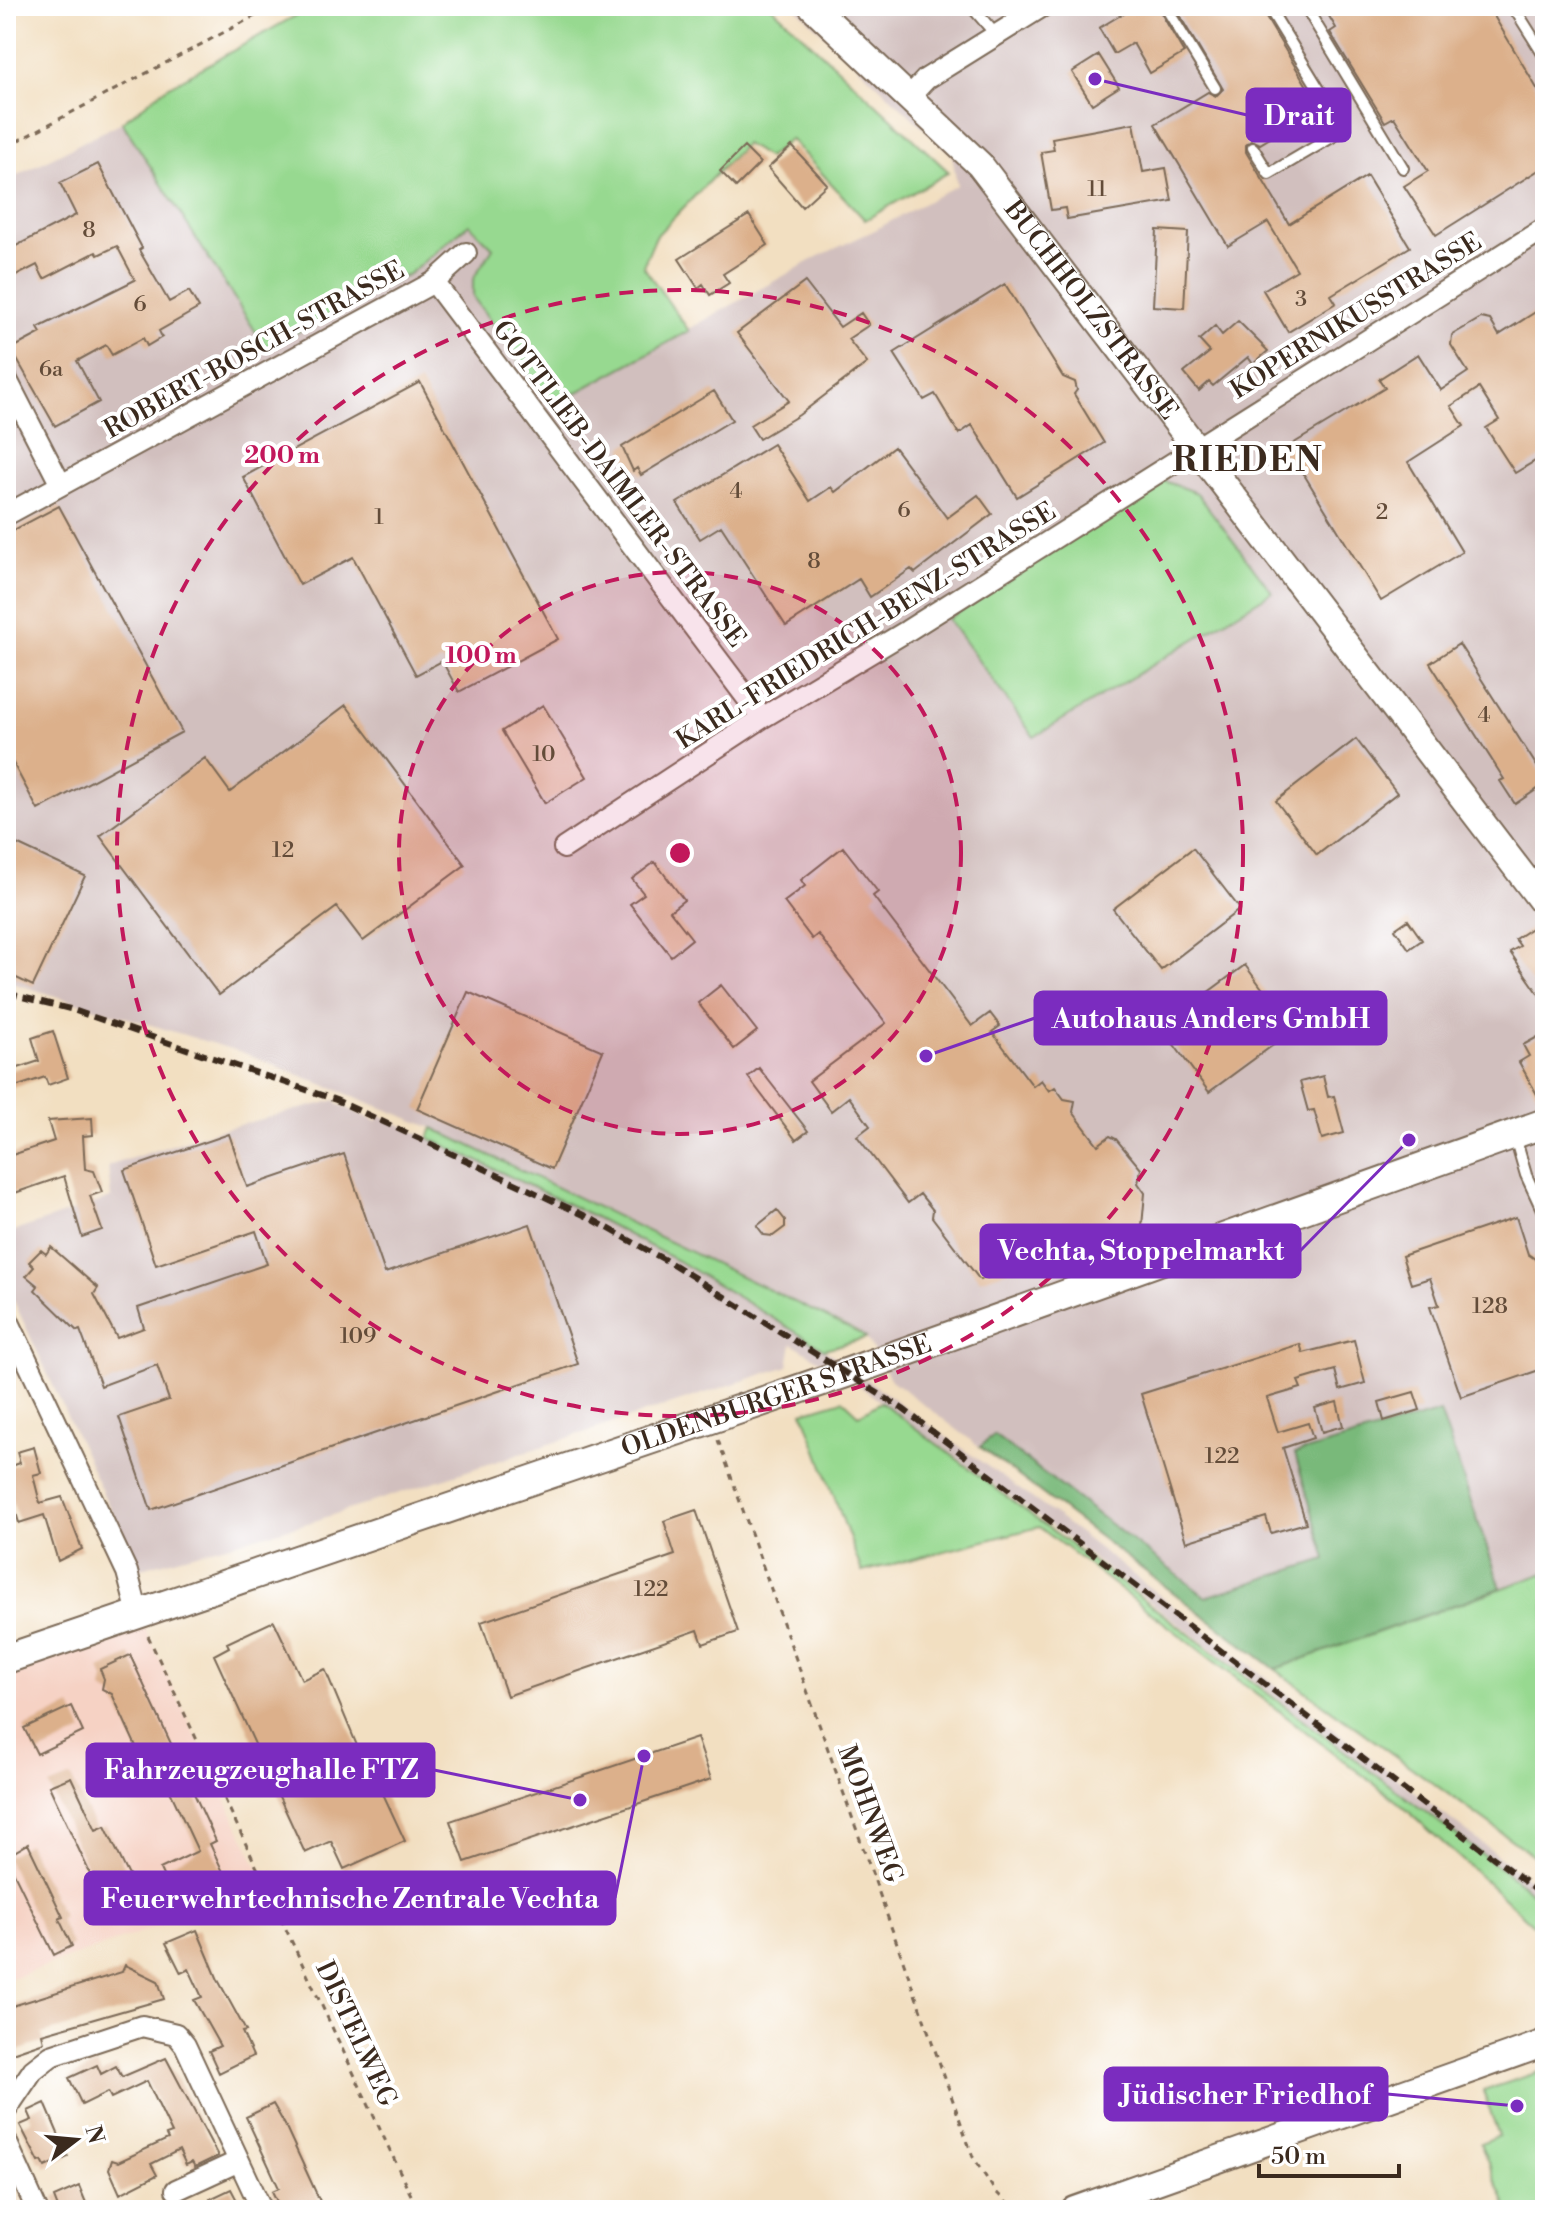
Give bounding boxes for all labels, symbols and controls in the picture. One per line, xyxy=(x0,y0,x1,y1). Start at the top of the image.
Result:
callout: Drait xyxy=(1247,89,1350,141)
text: Drait xyxy=(1264,99,1335,134)
house number: 11 xyxy=(1087,176,1107,203)
street label: BUCHHOLZSTRASSE xyxy=(996,193,1185,426)
house number: 8 xyxy=(82,217,96,244)
street label: KOPERNIKUSSTRASSE xyxy=(1225,226,1487,406)
street label: ROBERT-BOSCH-STRASSE xyxy=(98,254,410,446)
house number: 3 xyxy=(1295,286,1307,313)
house number: 6 xyxy=(133,291,147,318)
street label: GOTTLIEB-DAIMLER-STRASSE xyxy=(486,314,752,654)
house number: 6a xyxy=(39,356,64,383)
district label: RIEDEN xyxy=(1172,440,1324,482)
text: 200 m xyxy=(244,441,320,471)
house number: 4 xyxy=(729,478,743,505)
street label: KARL-FRIEDRICH-BENZ-STRASSE xyxy=(670,495,1062,757)
house number: 6 xyxy=(897,497,911,524)
house number: 2 xyxy=(1376,499,1388,526)
house number: 1 xyxy=(374,504,384,531)
house number: 8 xyxy=(807,548,821,575)
text: 100 m xyxy=(445,641,517,671)
house number: 4 xyxy=(1477,702,1491,729)
house number: 10 xyxy=(532,741,556,768)
house number: 12 xyxy=(272,837,294,864)
centre of rings xyxy=(666,839,694,867)
callout: Autohaus Anders GmbH xyxy=(1035,992,1386,1044)
text: Autohaus Anders GmbH xyxy=(1051,1002,1370,1037)
callout: Vechta, Stoppelmarkt xyxy=(981,1225,1300,1277)
text: Vechta, Stoppelmarkt xyxy=(997,1234,1285,1269)
house number: 128 xyxy=(1472,1293,1508,1320)
house number: 109 xyxy=(340,1323,376,1350)
street label: OLDENBURGER STRASSE xyxy=(617,1328,936,1464)
house number: 122 xyxy=(1204,1443,1240,1470)
house number: 122 xyxy=(633,1576,669,1603)
street label: MOHNWEG xyxy=(830,1741,910,1887)
callout: Fahrzeugzeughalle FTZ xyxy=(87,1744,434,1796)
text: Fahrzeugzeughalle FTZ xyxy=(104,1753,419,1788)
callout: Feuerwehrtechnische Zentrale Vechta xyxy=(85,1872,615,1924)
text: Feuerwehrtechnische Zentrale Vechta xyxy=(101,1882,600,1917)
street label: DISTELWEG xyxy=(308,1956,404,2112)
callout: Jüdischer Friedhof xyxy=(1105,2068,1387,2120)
text: Jüdischer Friedhof xyxy=(1117,2078,1374,2113)
north arrow xyxy=(36,2100,116,2180)
text: N xyxy=(78,2123,109,2148)
scale bar xyxy=(1259,2128,1399,2178)
text: 50 m xyxy=(1271,2142,1326,2172)

